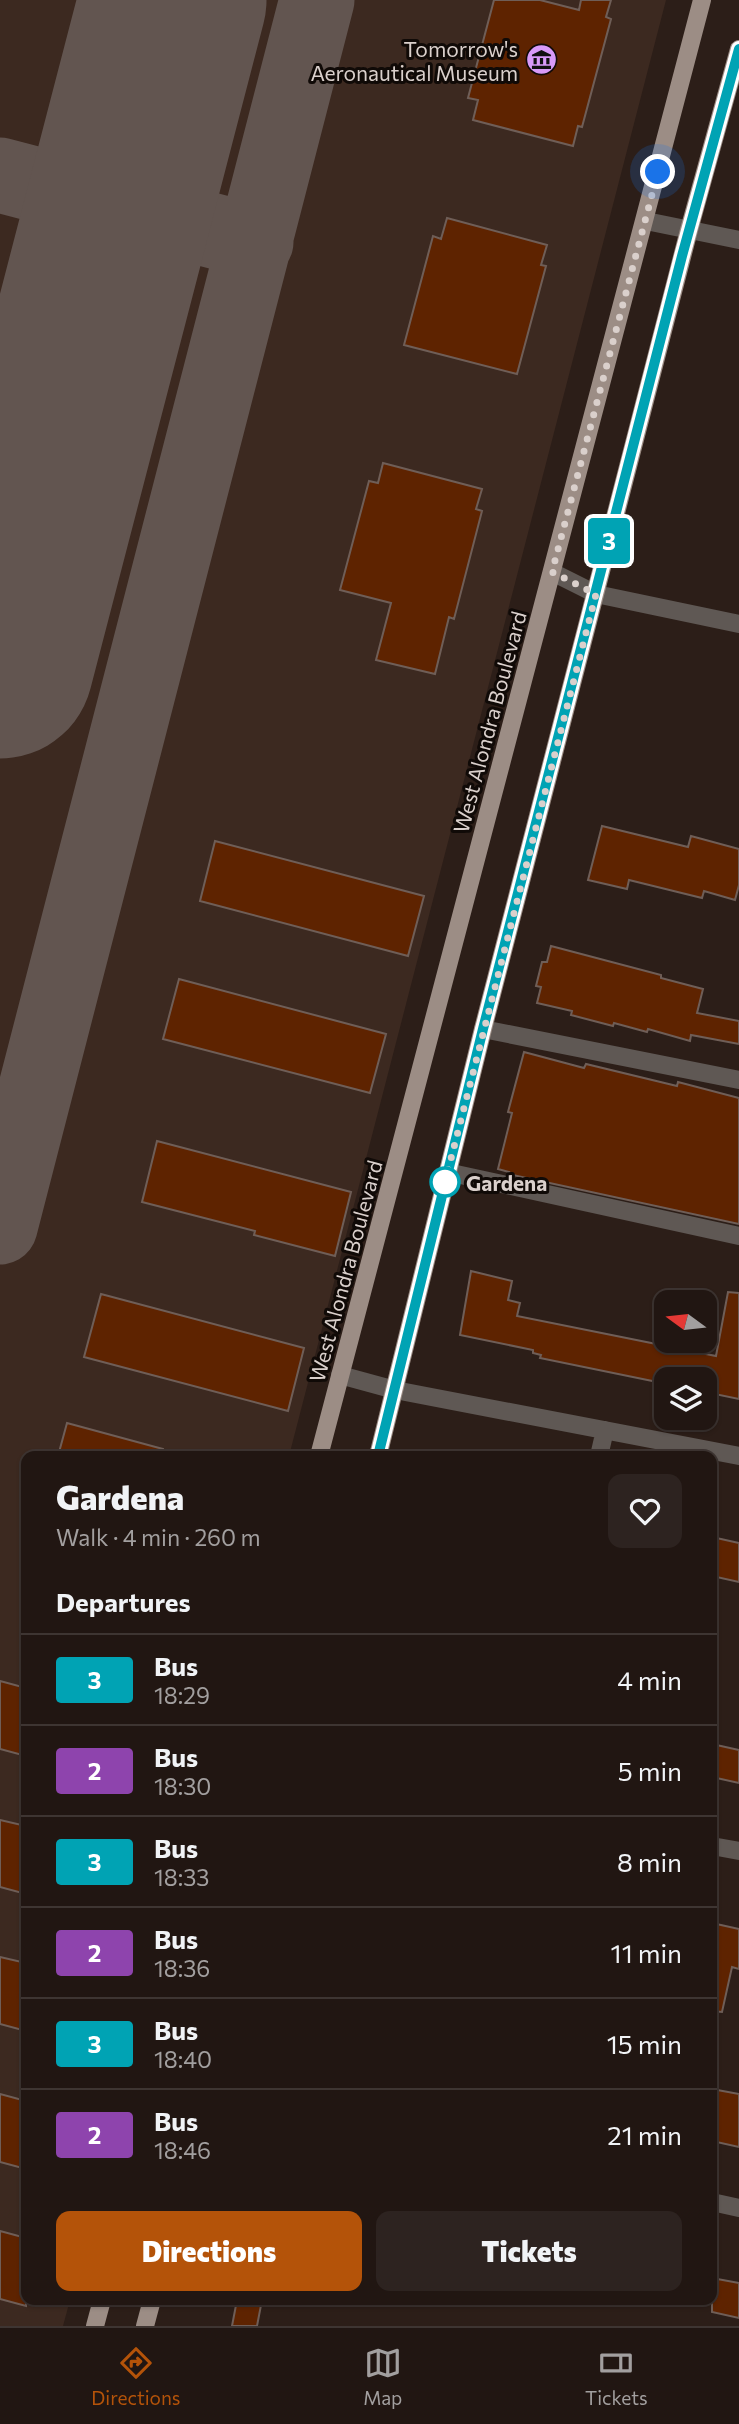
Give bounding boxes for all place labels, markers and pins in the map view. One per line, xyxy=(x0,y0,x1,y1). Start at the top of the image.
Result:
place label: Tomorrow's Aeronautical Museum xyxy=(310,36,518,85)
museum icon: Tomorrow's Aeronautical Museum xyxy=(524,43,558,77)
marker: Gardena xyxy=(430,1167,460,1197)
place label: Gardena xyxy=(466,1170,547,1195)

